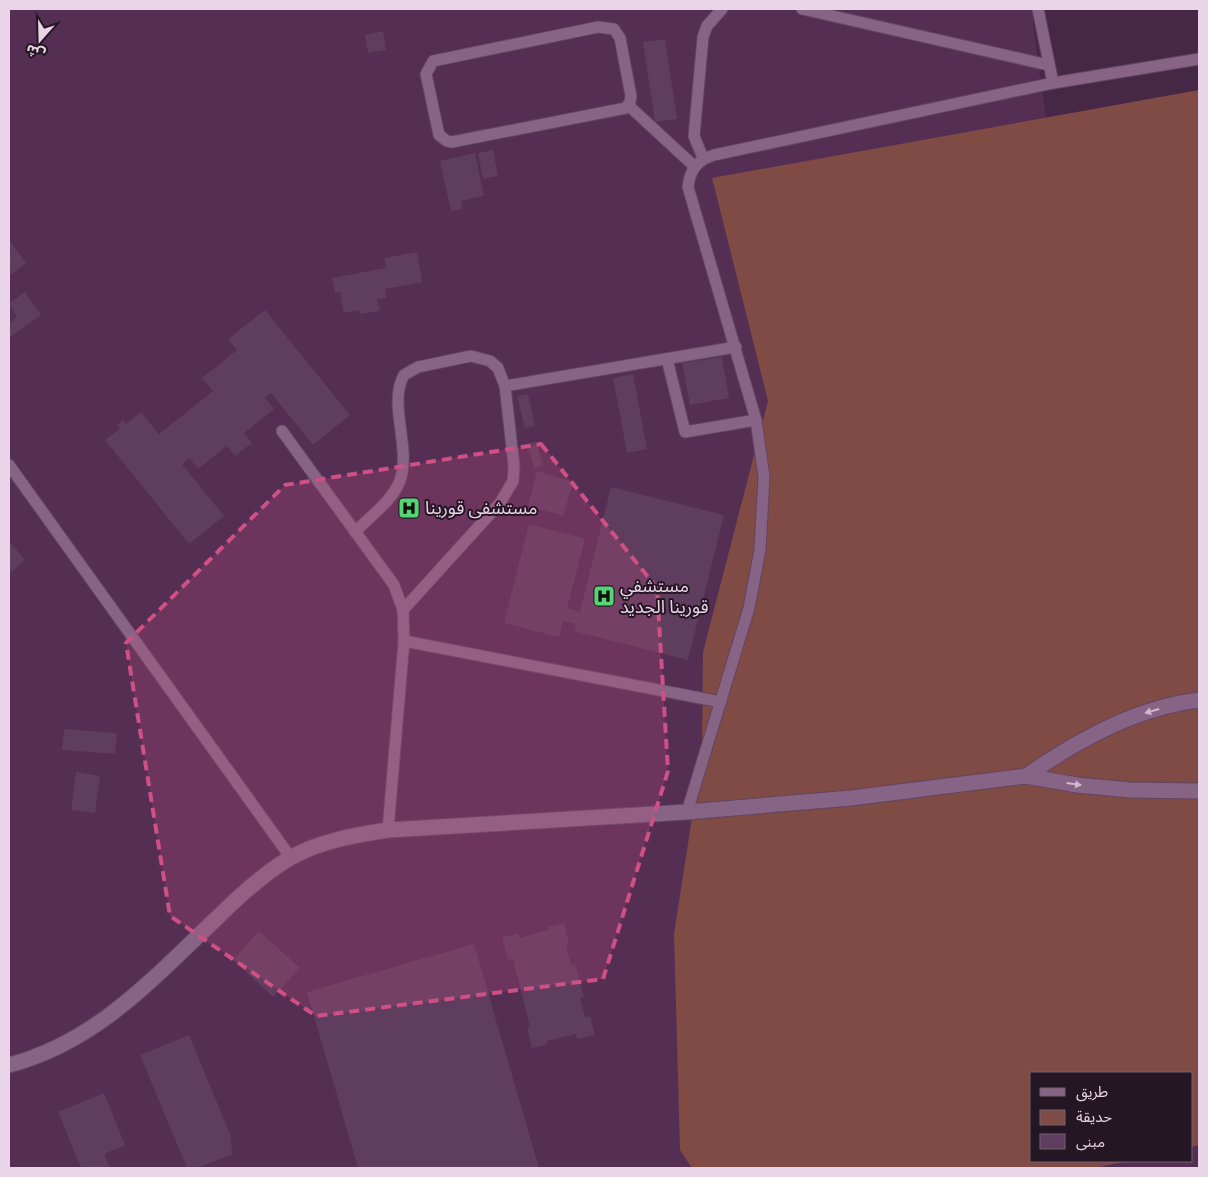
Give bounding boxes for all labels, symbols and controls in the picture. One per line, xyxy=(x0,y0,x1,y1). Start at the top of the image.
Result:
north arrow xyxy=(15,15,65,65)
text: ش xyxy=(23,40,48,64)
hospital icon: مستشفى قورينا xyxy=(397,496,421,520)
place label: مستشفى قورينا xyxy=(425,496,538,519)
place label: مستشفي قورينا الجديد xyxy=(620,574,709,618)
hospital icon: مستشفي قورينا الجديد xyxy=(592,584,616,608)
one-way arrow xyxy=(1144,708,1159,716)
one-way arrow xyxy=(1066,781,1082,789)
legend xyxy=(1030,1072,1193,1162)
text: طريق xyxy=(1076,1082,1108,1102)
text: حديقة xyxy=(1076,1107,1112,1126)
text: مبنى xyxy=(1076,1132,1105,1151)

